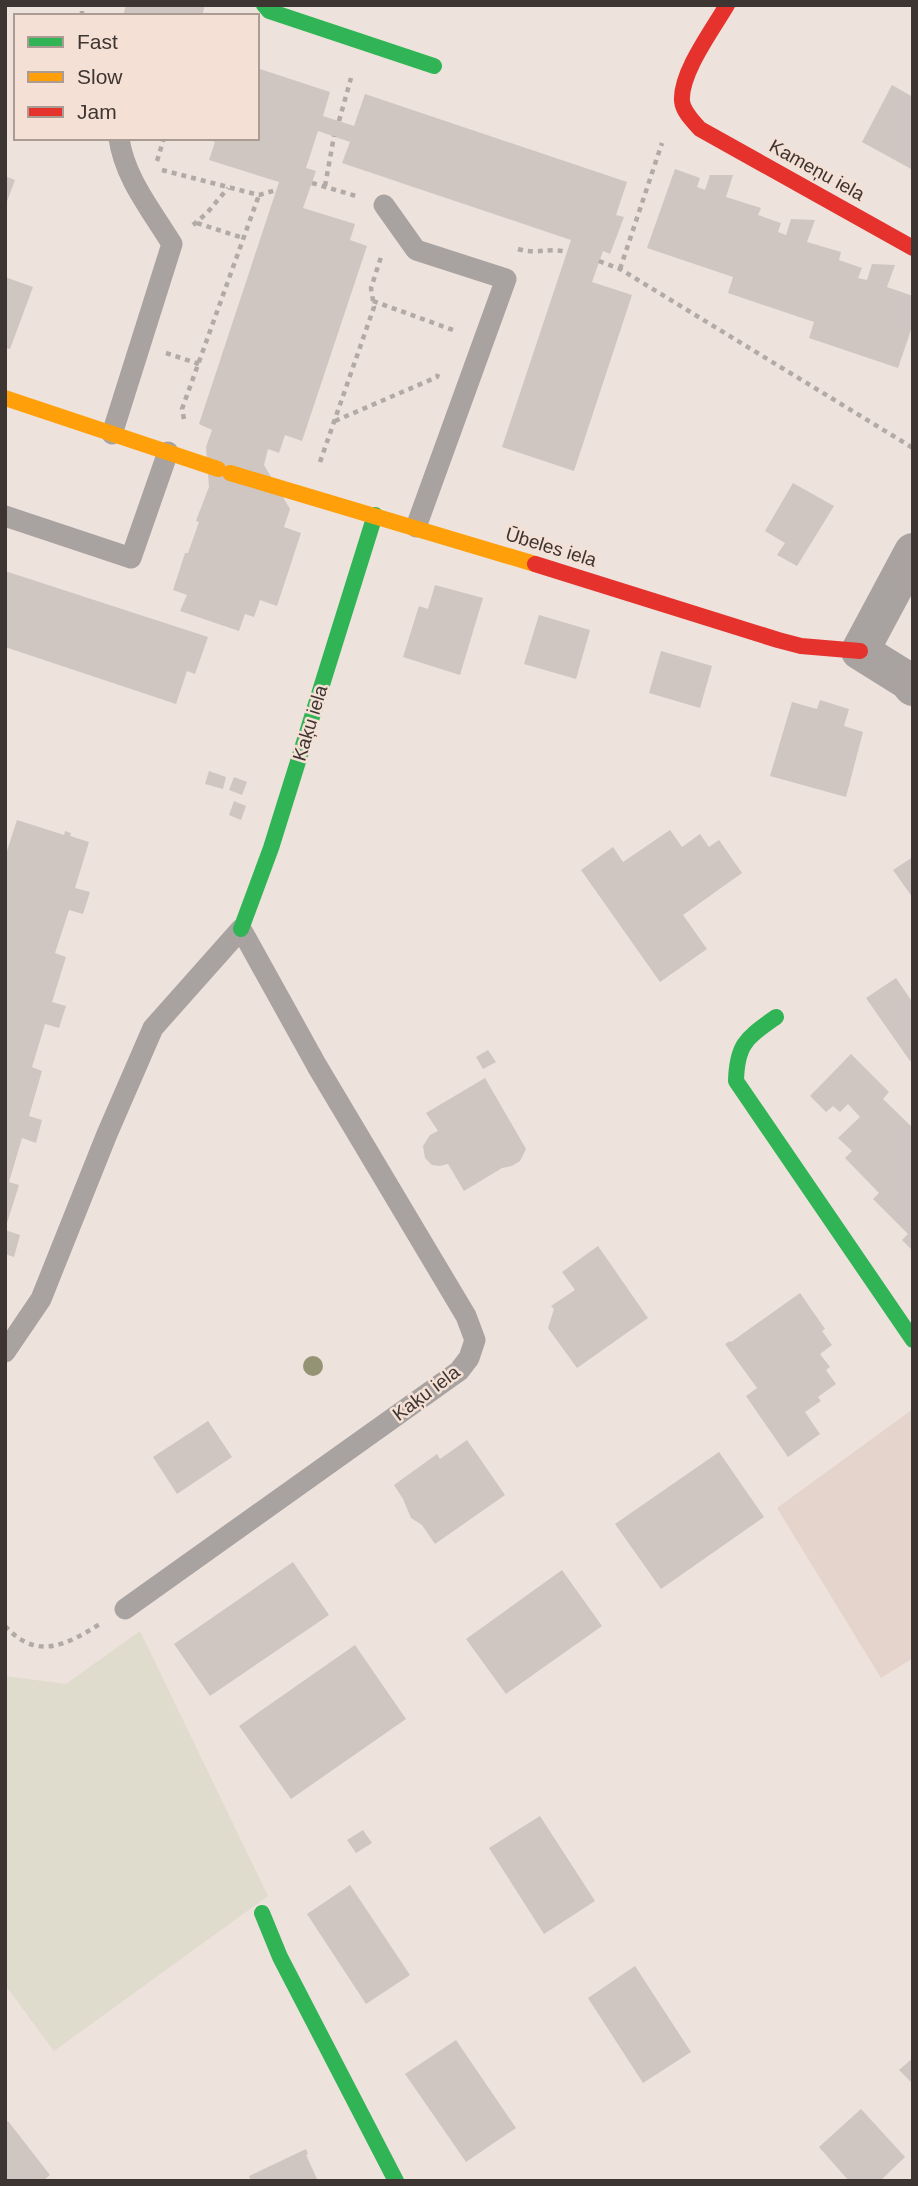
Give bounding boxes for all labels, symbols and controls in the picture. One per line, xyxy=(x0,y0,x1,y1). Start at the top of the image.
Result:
legend xyxy=(14,14,259,140)
text: Fast xyxy=(77,30,118,53)
text: Slow xyxy=(77,65,123,88)
text: Jam xyxy=(77,100,117,123)
street label: Kameņu iela xyxy=(766,135,869,205)
street label: Ūbeles iela xyxy=(503,523,599,571)
street label: Kaķu iela xyxy=(289,682,332,763)
street label: Kaķu iela xyxy=(388,1361,464,1425)

